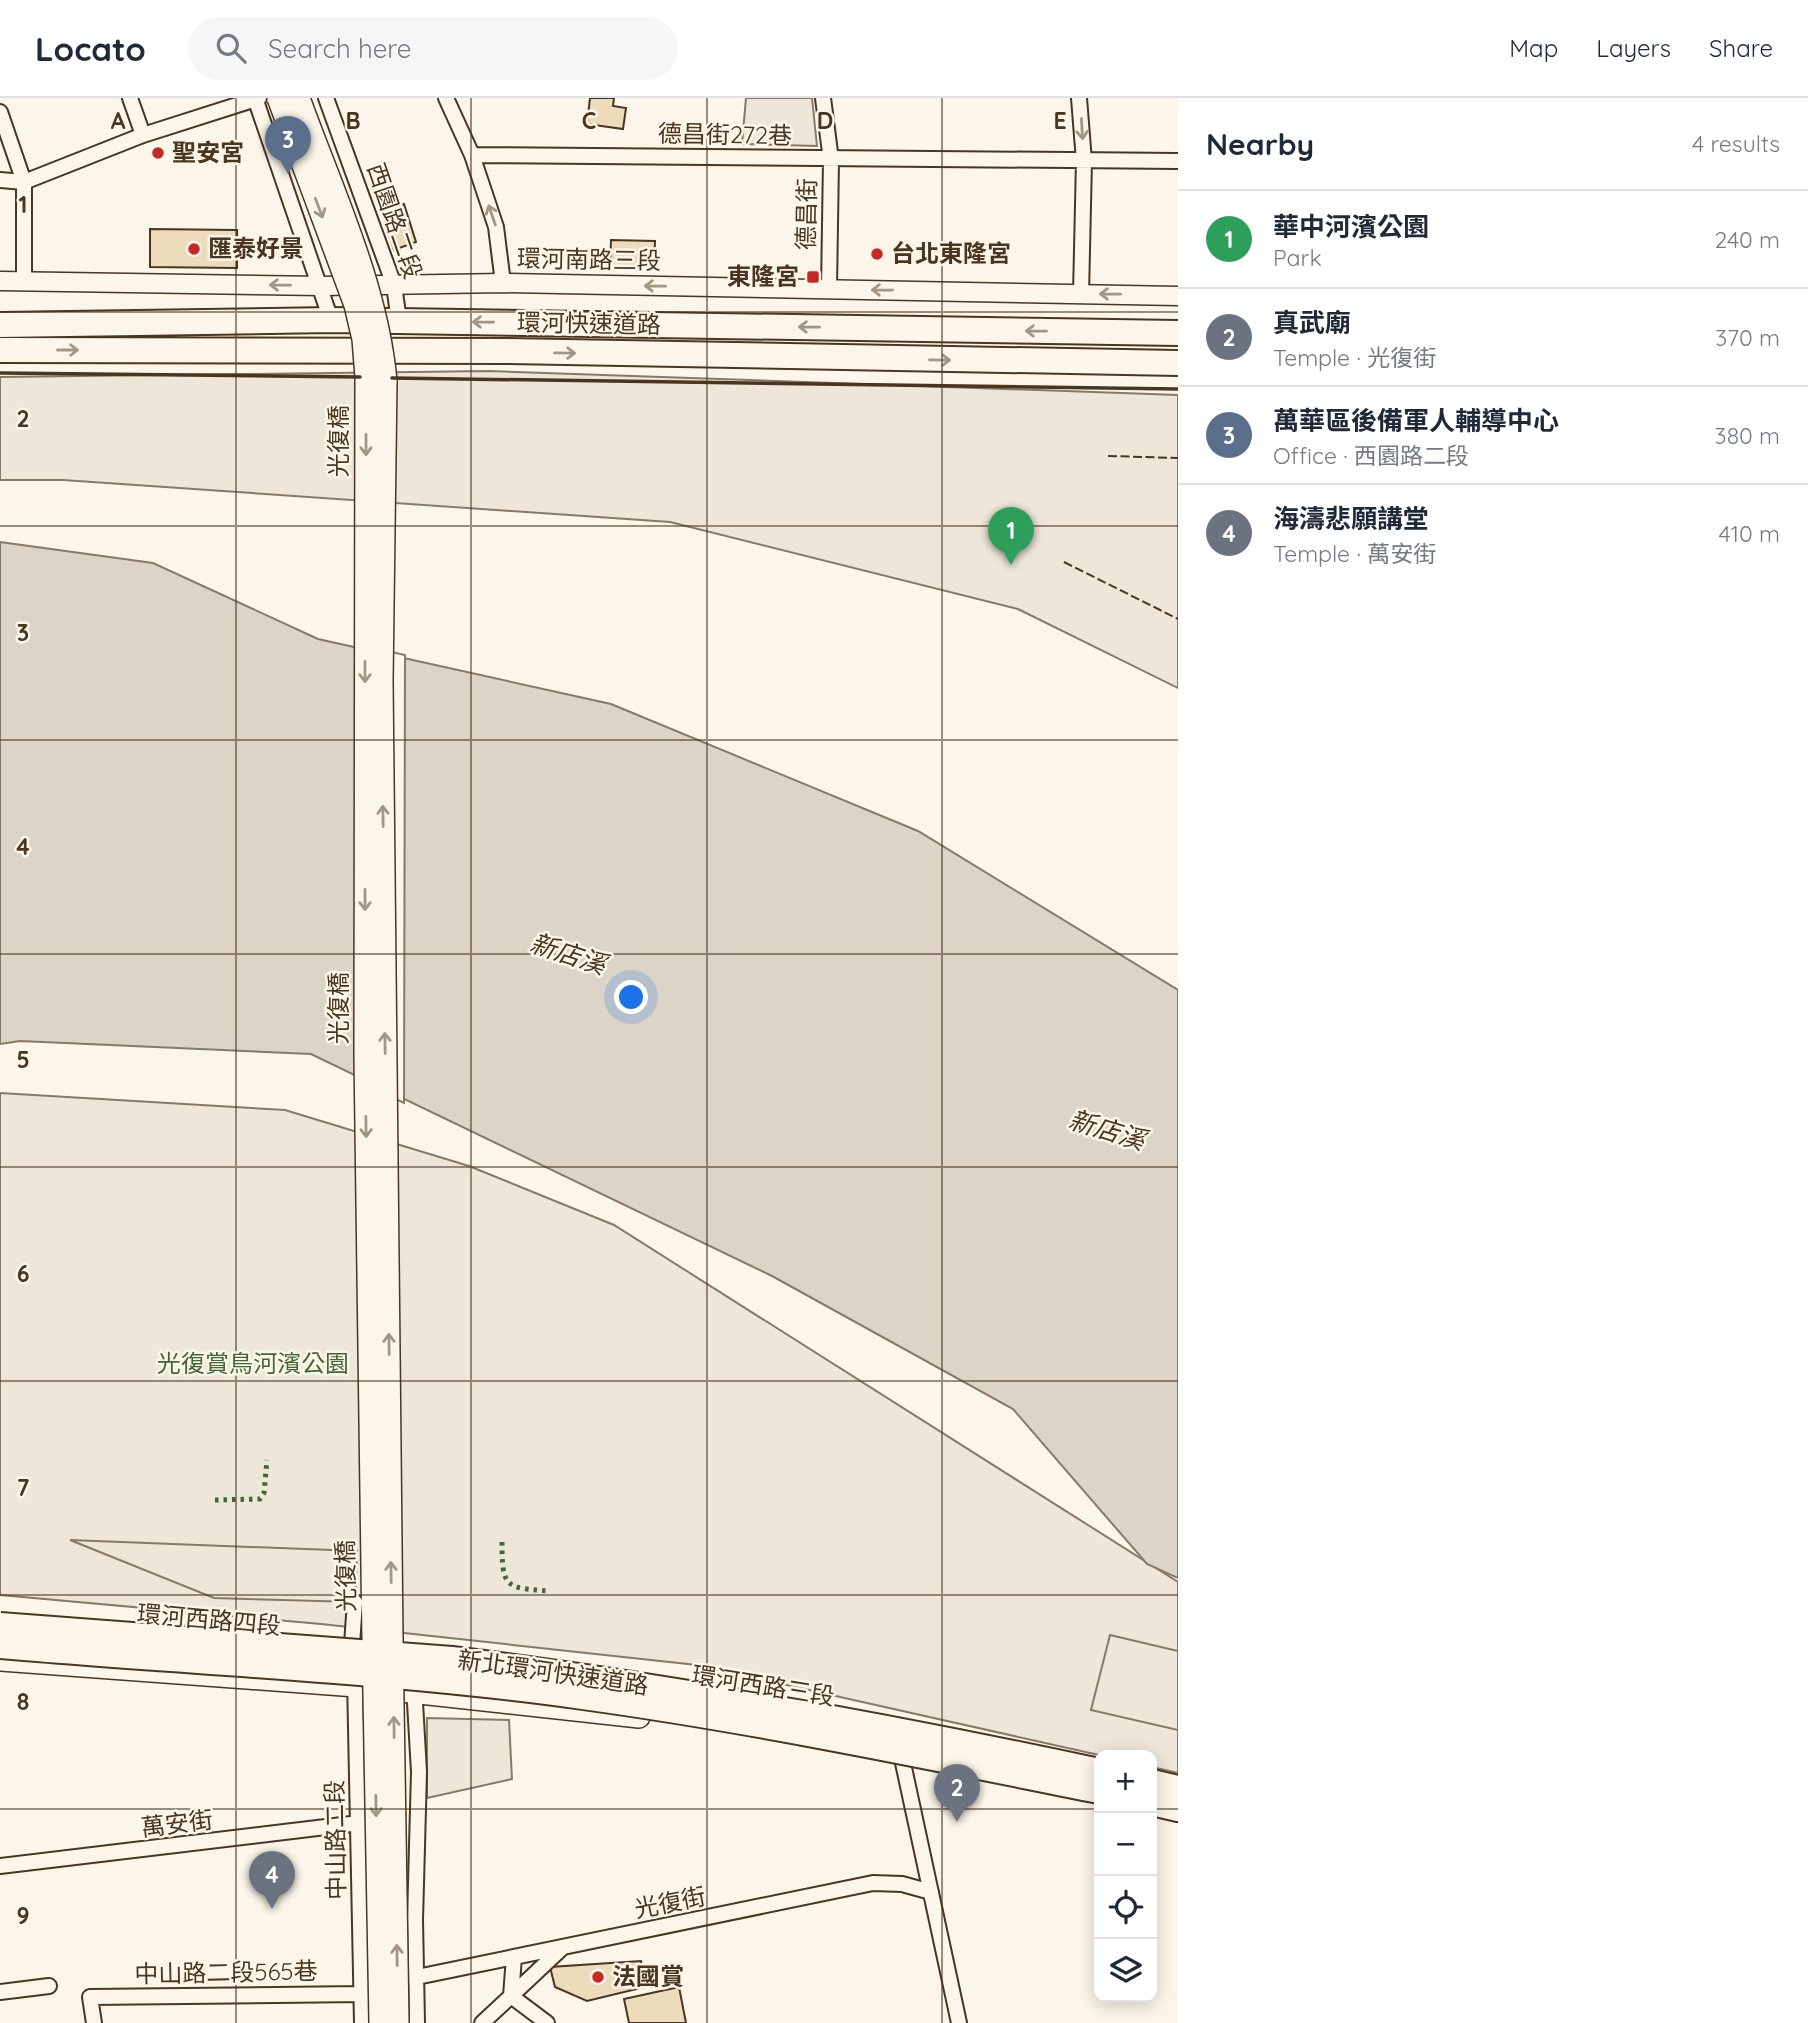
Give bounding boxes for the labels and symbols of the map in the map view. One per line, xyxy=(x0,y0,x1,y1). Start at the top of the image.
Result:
text: A xyxy=(111,106,126,135)
text: B xyxy=(345,106,361,135)
text: C xyxy=(582,106,596,135)
text: D xyxy=(817,106,833,135)
text: E xyxy=(1053,106,1067,135)
pin: 3 xyxy=(265,116,311,174)
street label: 德昌街272巷 xyxy=(658,118,793,150)
one-way arrow xyxy=(1076,118,1089,140)
place label: 聖安宮 xyxy=(172,137,244,167)
marker: 聖安宮 xyxy=(150,145,166,161)
street label: 西園路二段 xyxy=(361,159,429,282)
street label: 德昌街 xyxy=(790,178,822,250)
text: 1 xyxy=(19,190,27,219)
one-way arrow xyxy=(314,196,326,218)
one-way arrow xyxy=(485,205,497,227)
place label: 匯泰好景 xyxy=(208,233,304,263)
place label: 台北東隆宮 xyxy=(891,238,1011,268)
marker: 匯泰好景 xyxy=(186,241,202,257)
street label: 環河南路三段 xyxy=(517,243,661,275)
marker: 台北東隆宮 xyxy=(869,246,885,262)
place label: 東隆宮 xyxy=(727,261,799,291)
marker: 東隆宮 xyxy=(805,269,821,285)
one-way arrow xyxy=(269,279,292,292)
one-way arrow xyxy=(644,279,667,292)
one-way arrow xyxy=(871,283,894,297)
one-way arrow xyxy=(1099,288,1122,301)
street label: 環河快速道路 xyxy=(517,307,661,339)
one-way arrow xyxy=(472,315,495,329)
one-way arrow xyxy=(798,320,821,334)
one-way arrow xyxy=(1025,324,1048,337)
one-way arrow xyxy=(56,343,79,357)
one-way arrow xyxy=(553,346,576,359)
one-way arrow xyxy=(928,353,951,366)
text: 2 xyxy=(16,404,30,433)
street label: 光復橋 xyxy=(323,405,353,477)
one-way arrow xyxy=(359,433,372,456)
pin: 1 xyxy=(988,507,1034,565)
text: 3 xyxy=(17,618,29,647)
one-way arrow xyxy=(358,661,372,684)
one-way arrow xyxy=(376,804,390,827)
text: 4 xyxy=(16,832,30,861)
one-way arrow xyxy=(358,888,372,911)
water label: 新店溪 xyxy=(526,926,614,983)
street label: 光復橋 xyxy=(323,972,353,1044)
your location xyxy=(614,980,648,1014)
one-way arrow xyxy=(379,1032,392,1055)
text: 5 xyxy=(16,1045,30,1074)
water label: 新店溪 xyxy=(1065,1102,1153,1158)
one-way arrow xyxy=(360,1116,373,1139)
text: 6 xyxy=(17,1259,29,1288)
one-way arrow xyxy=(382,1333,396,1356)
park label: 光復賞鳥河濱公園 xyxy=(157,1348,349,1378)
text: 7 xyxy=(17,1473,30,1502)
street label: 光復橋 xyxy=(329,1540,361,1612)
one-way arrow xyxy=(384,1560,398,1583)
street label: 環河西路四段 xyxy=(136,1598,282,1640)
street label: 新北環河快速道路 xyxy=(456,1644,650,1700)
street label: 環河西路三段 xyxy=(690,1659,837,1711)
text: 8 xyxy=(17,1687,29,1716)
one-way arrow xyxy=(387,1716,401,1739)
pin: 2 xyxy=(934,1764,980,1822)
street label: 中山路二段 xyxy=(319,1780,351,1900)
one-way arrow xyxy=(369,1795,382,1818)
street label: 萬安街 xyxy=(139,1804,214,1842)
pin: 4 xyxy=(249,1851,295,1909)
street label: 光復街 xyxy=(632,1880,708,1924)
text: 9 xyxy=(16,1901,30,1930)
one-way arrow xyxy=(390,1944,404,1967)
street label: 中山路二段565巷 xyxy=(134,1955,318,1989)
place label: 法國賞 xyxy=(612,1961,684,1991)
marker: 法國賞 xyxy=(590,1969,606,1985)

